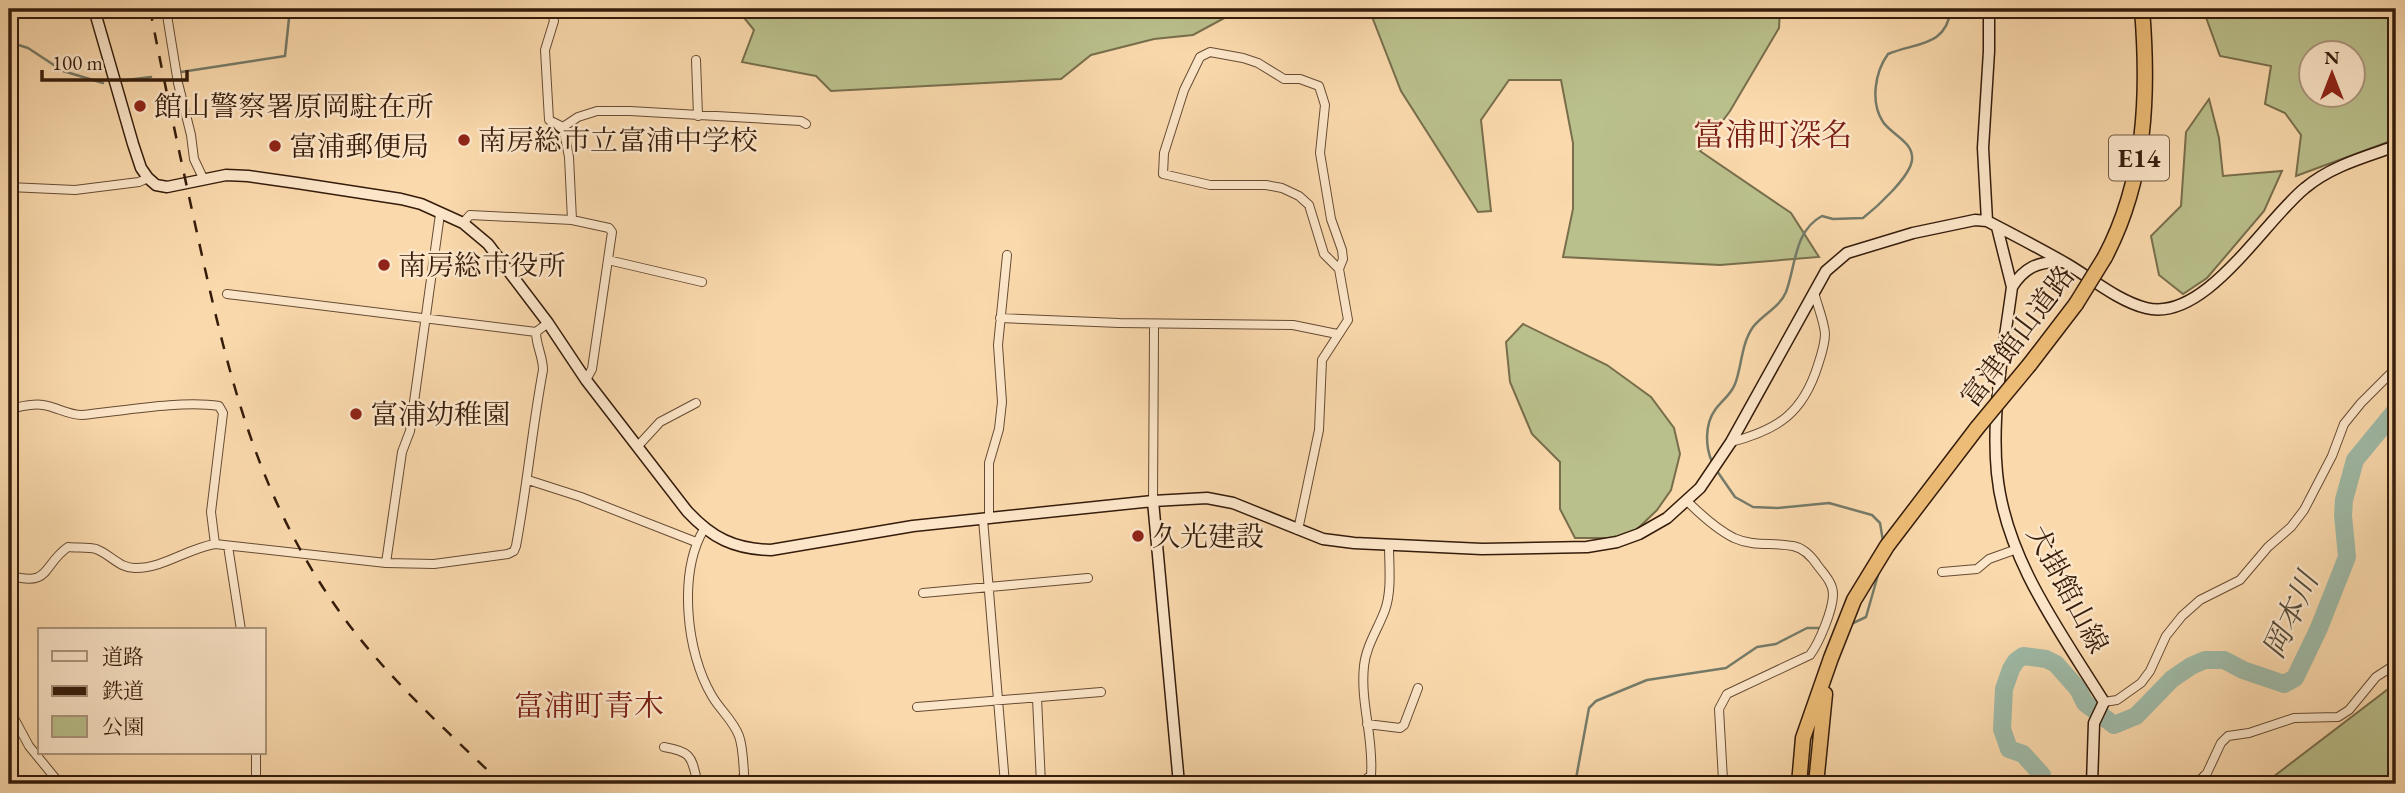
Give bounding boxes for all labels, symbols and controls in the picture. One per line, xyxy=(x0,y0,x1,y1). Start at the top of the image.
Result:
scale bar xyxy=(42,38,187,82)
north arrow xyxy=(2296,38,2366,108)
text: N xyxy=(2324,45,2340,70)
text: 100 m xyxy=(52,49,103,76)
place label: 館山警察署原岡駐在所 xyxy=(154,88,434,124)
marker: 館山警察署原岡駐在所 xyxy=(132,98,148,114)
district label: 富浦町深名 xyxy=(1693,114,1853,156)
place label: 南房総市立富浦中学校 xyxy=(478,122,758,158)
place label: 富浦郵便局 xyxy=(289,128,429,164)
marker: 南房総市立富浦中学校 xyxy=(456,132,472,148)
road number: E14 xyxy=(2109,136,2169,181)
marker: 富浦郵便局 xyxy=(267,138,283,154)
place label: 南房総市役所 xyxy=(398,247,566,283)
marker: 南房総市役所 xyxy=(376,257,392,273)
street label: 富津館山道路 xyxy=(1952,258,2082,414)
place label: 富浦幼稚園 xyxy=(370,396,510,432)
marker: 富浦幼稚園 xyxy=(348,406,364,422)
place label: 久光建設 xyxy=(1152,518,1264,554)
street label: 犬掛館山線 xyxy=(2019,519,2117,659)
marker: 久光建設 xyxy=(1130,528,1146,544)
water label: 岡本川 xyxy=(2253,563,2328,664)
legend xyxy=(38,628,266,754)
text: 道路 xyxy=(102,643,144,670)
text: 鉄道 xyxy=(102,677,144,704)
district label: 富浦町青木 xyxy=(514,686,664,725)
text: 公園 xyxy=(102,713,144,740)

